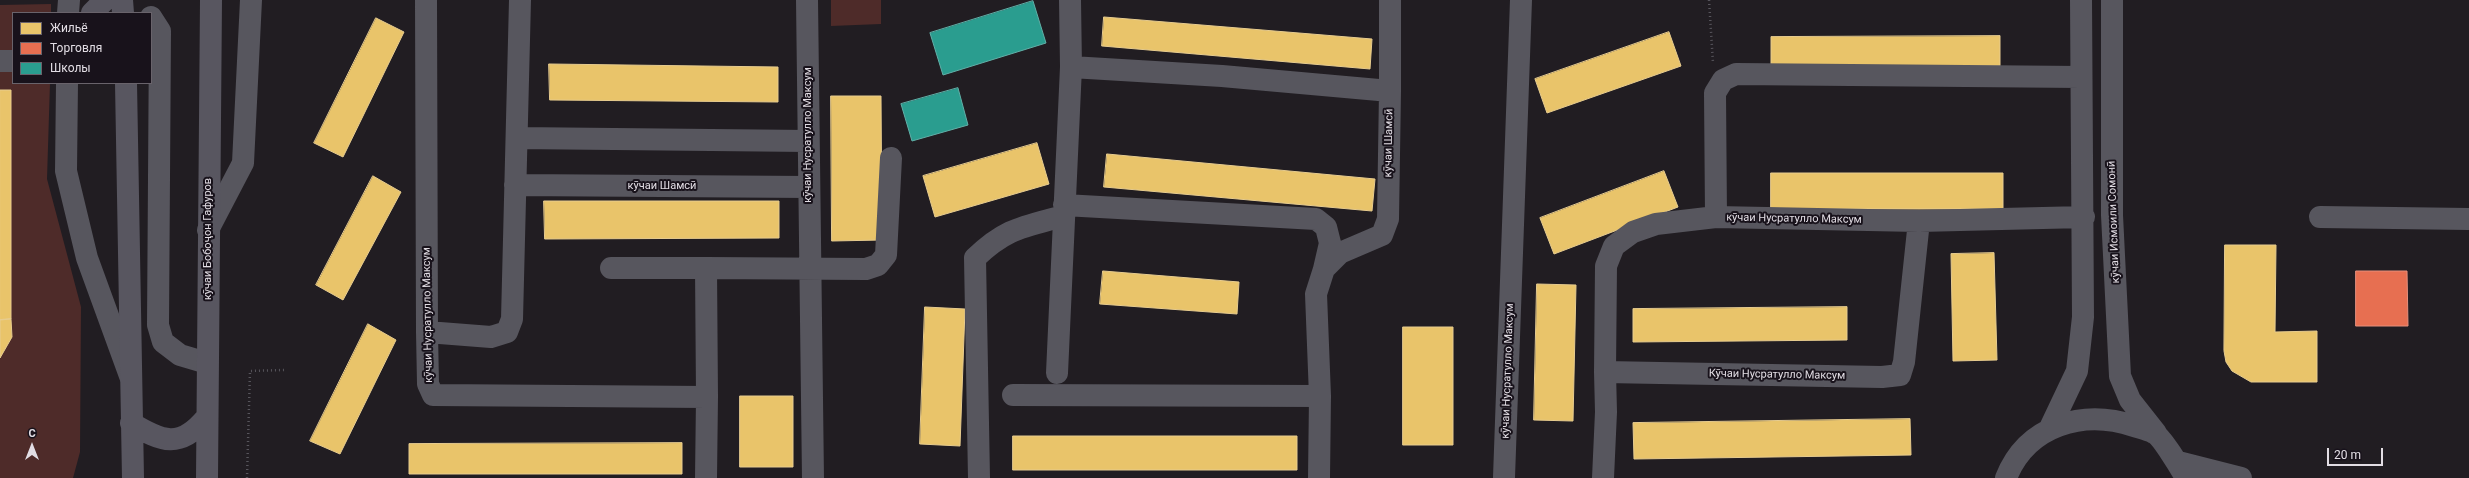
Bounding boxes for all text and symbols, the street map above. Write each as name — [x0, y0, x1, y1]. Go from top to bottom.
legend — [12, 12, 152, 84]
text: Жильё — [50, 21, 88, 35]
text: Торговля — [50, 41, 102, 55]
text: Школы — [50, 61, 91, 75]
street label: кӯчаи Нусратулло Максум — [801, 67, 815, 203]
street label: кӯчаи Шамсӣ — [1382, 108, 1396, 178]
street label: кӯчаи Исмоили Сомонӣ — [2105, 161, 2123, 283]
street label: кӯчаи Бобоҷон Гафуров — [201, 178, 215, 300]
street label: кӯчаи Шамсӣ — [628, 179, 696, 193]
street label: кӯчаи Нусратулло Максум — [1726, 211, 1862, 227]
street label: кӯчаи Нусратулло Максум — [420, 247, 436, 383]
street label: кӯчаи Нусратулло Максум — [1499, 303, 1517, 439]
street label: Кӯчаи Нусратулло Максум — [1709, 367, 1845, 383]
north arrow — [12, 426, 52, 466]
text: С — [28, 427, 36, 440]
scale bar — [2329, 440, 2385, 466]
text: 20 m — [2334, 448, 2361, 462]

